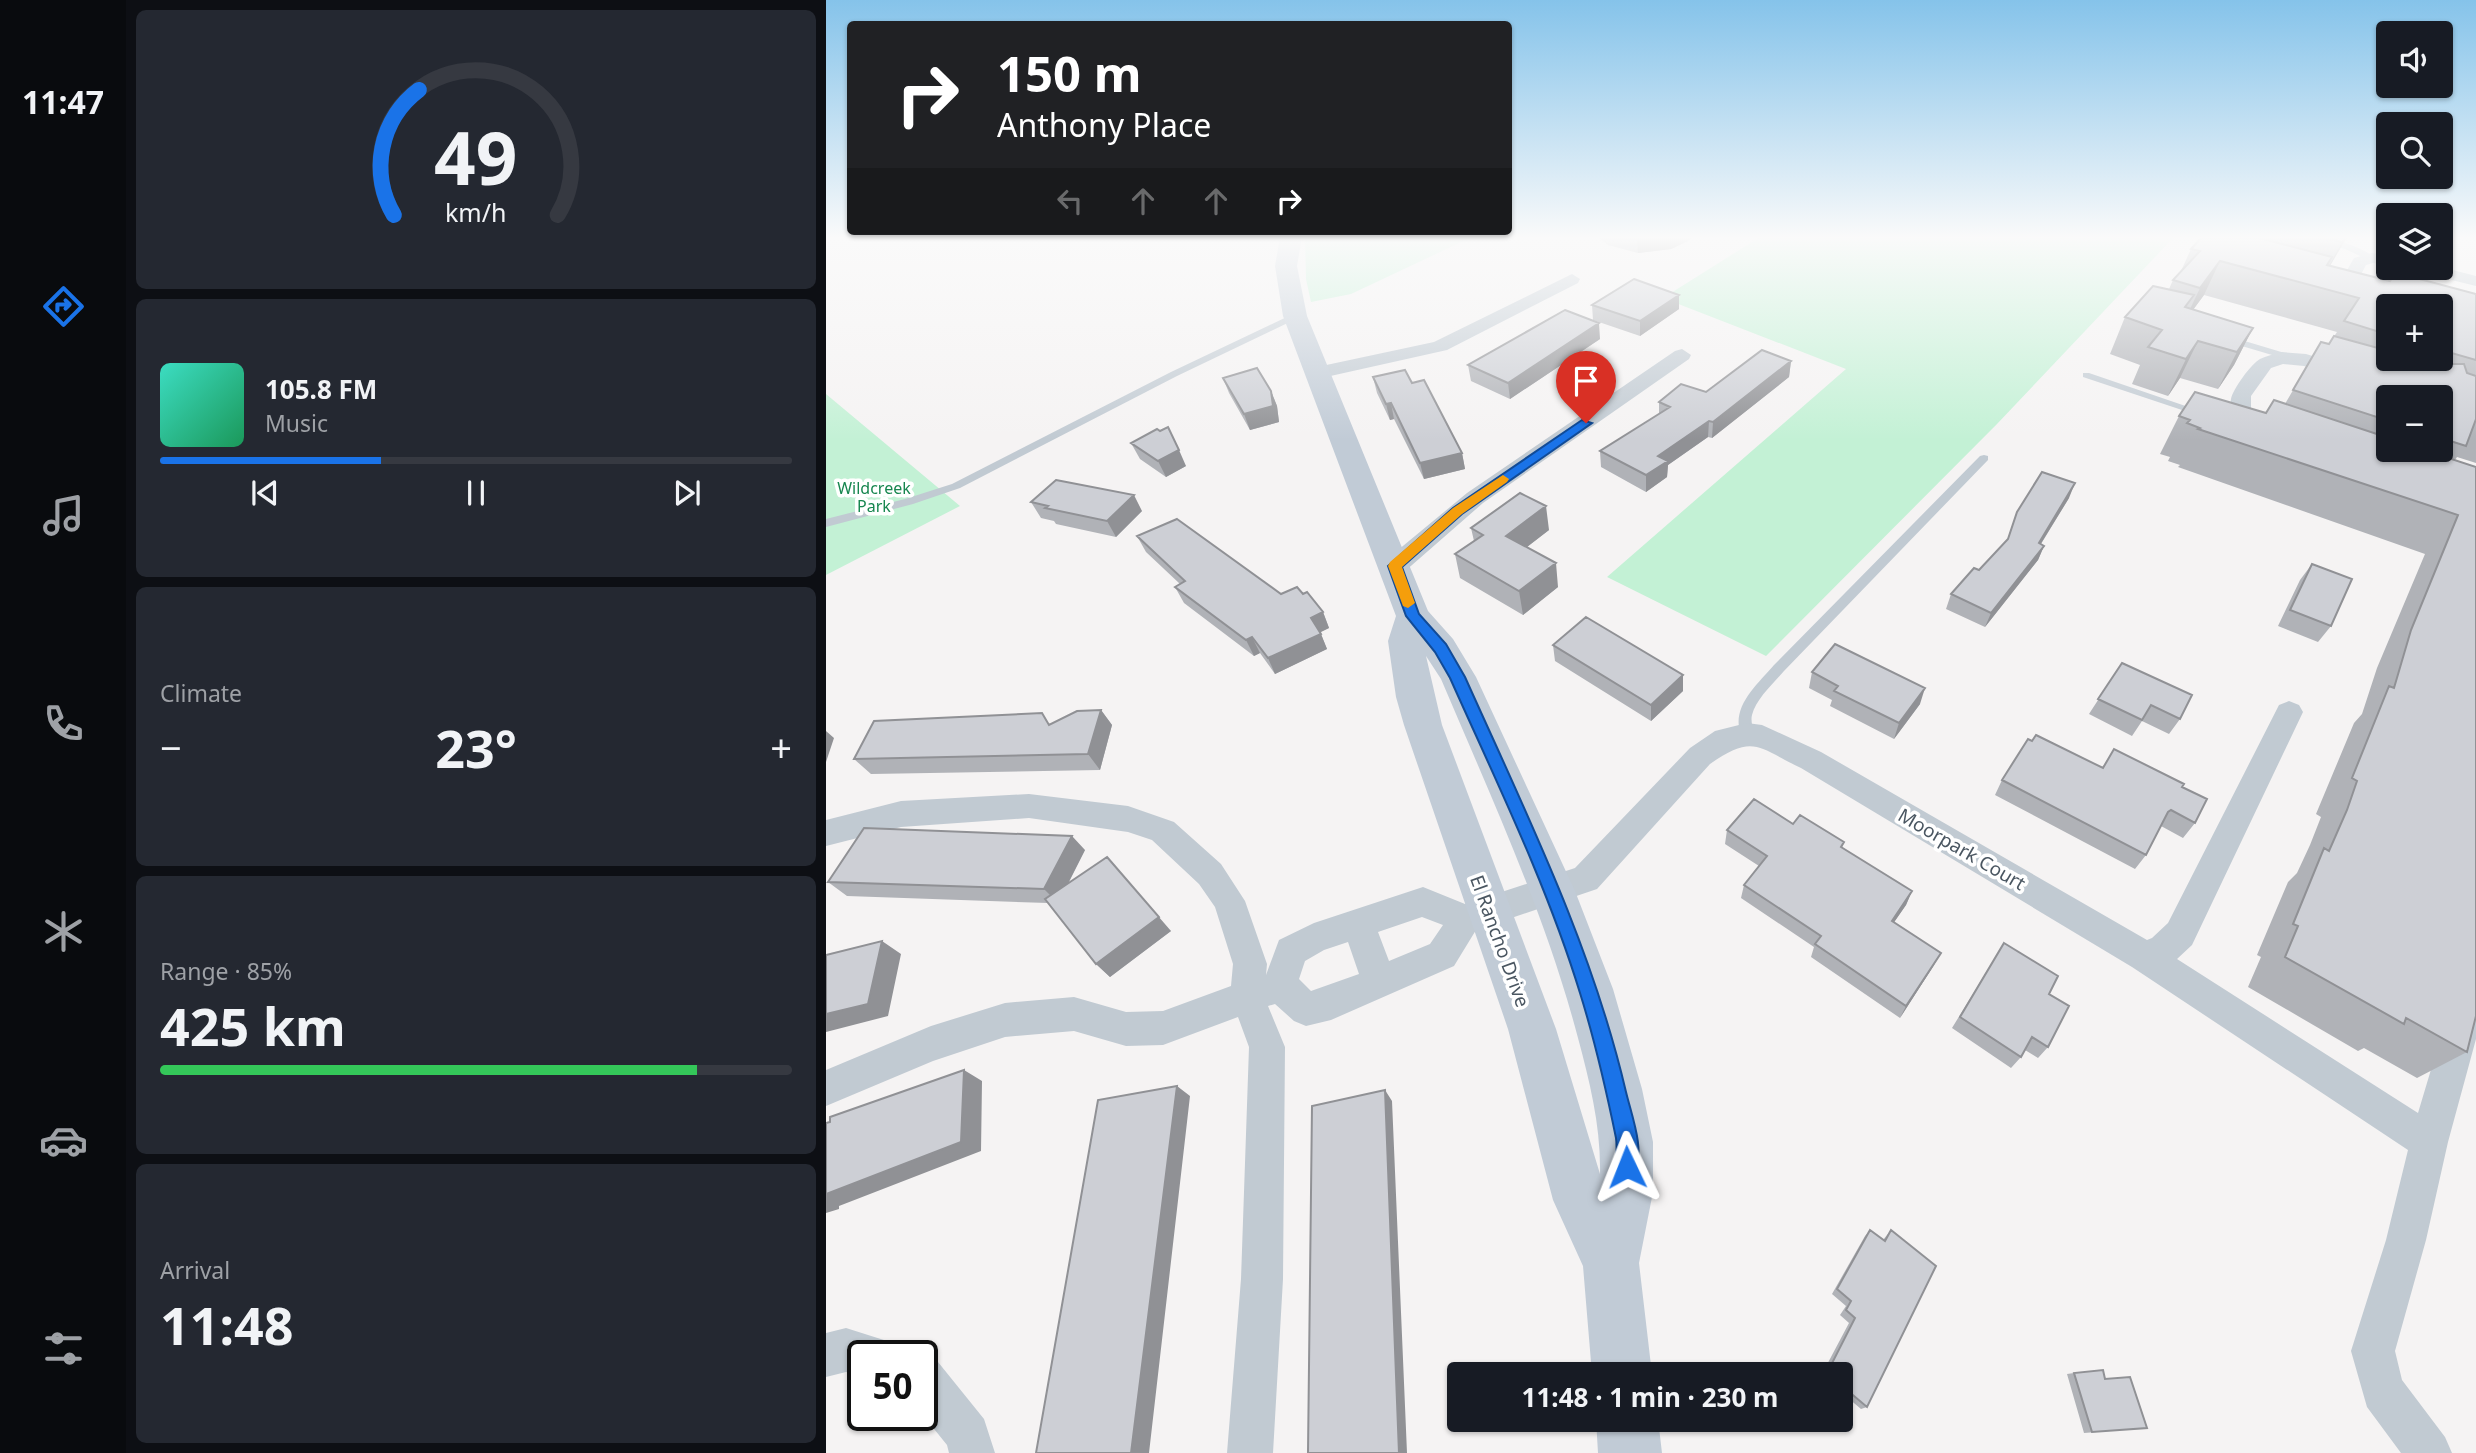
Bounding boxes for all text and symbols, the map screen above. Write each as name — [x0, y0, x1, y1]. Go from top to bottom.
map controls — [2376, 21, 2453, 462]
button: sound — [2376, 21, 2453, 98]
text: 150 m — [997, 40, 1142, 106]
icon: right — [882, 49, 973, 140]
text: 11:47 — [22, 80, 104, 123]
text: Anthony Place — [997, 103, 1211, 146]
text: 49 — [434, 108, 518, 207]
button: search — [2376, 112, 2453, 189]
icon: left — [1051, 182, 1089, 220]
icon: ahead — [1124, 182, 1162, 220]
icon: ahead — [1197, 182, 1235, 220]
icon: right — [1270, 182, 1308, 220]
text: km/h — [445, 195, 507, 229]
button: layers — [2376, 203, 2453, 280]
icon: directions — [39, 282, 88, 331]
button: + — [2376, 294, 2453, 371]
pin — [1556, 351, 1616, 423]
icon: arrive — [1567, 362, 1605, 400]
text: 105.8 FM — [265, 371, 377, 407]
button: − — [2376, 385, 2453, 462]
text: Music — [265, 407, 328, 439]
icon: previous — [246, 474, 284, 512]
icon: pause — [457, 474, 495, 512]
icon: next — [668, 474, 706, 512]
park label: Wildcreek Park — [837, 477, 911, 517]
icon: music — [39, 491, 88, 540]
text: Climate — [160, 677, 242, 709]
icon: phone — [39, 699, 88, 748]
text: 23° — [435, 712, 517, 783]
text: − — [160, 721, 182, 773]
text: + — [770, 721, 792, 773]
street label: Moorpark Court — [1893, 802, 2031, 896]
street label: El Rancho Drive — [1464, 871, 1536, 1011]
icon: climate — [39, 907, 88, 956]
text: Range · 85% — [160, 955, 292, 987]
text: 425 km — [160, 990, 346, 1061]
icon: car — [39, 1116, 88, 1165]
position arrow — [1590, 1130, 1664, 1204]
text: Arrival — [160, 1254, 230, 1286]
text: 11:48 — [160, 1289, 294, 1360]
icon: filters — [39, 1324, 88, 1373]
speed limit sign: 50 — [847, 1340, 938, 1431]
text: 11:48 · 1 min · 230 m — [1522, 1379, 1778, 1415]

